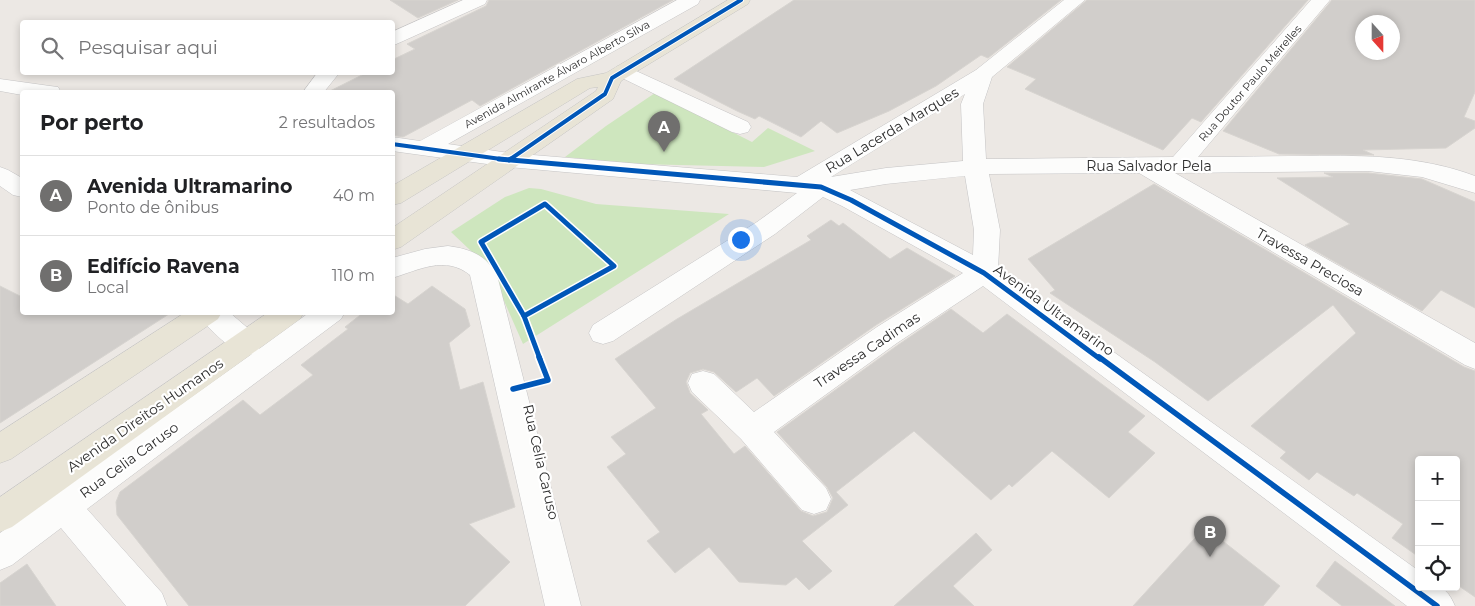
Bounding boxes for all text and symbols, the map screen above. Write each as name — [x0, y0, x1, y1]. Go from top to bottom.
north arrow — [1355, 15, 1400, 60]
street label: Avenida Almirante Álvaro Alberto Silva — [462, 17, 652, 131]
search box — [20, 20, 395, 75]
street label: Rua Doutor Paulo Meirelles — [1196, 21, 1305, 144]
icon: search — [38, 34, 66, 62]
text: Pesquisar aqui — [78, 36, 218, 59]
street label: Rua Lacerda Marques — [822, 83, 962, 177]
text: Por perto — [40, 110, 144, 135]
pin: A — [648, 111, 680, 152]
text: 2 resultados — [279, 113, 375, 132]
street label: Rua Salvador Pela — [1086, 157, 1212, 175]
text: Avenida Ultramarino — [87, 175, 292, 198]
text: A — [50, 186, 62, 205]
text: 40 m — [333, 186, 375, 205]
text: Ponto de ônibus — [87, 198, 219, 217]
street label: Travessa Preciosa — [1253, 224, 1367, 300]
your location — [728, 227, 754, 253]
text: Edifício Ravena — [87, 255, 240, 278]
street label: Avenida Ultramarino — [990, 260, 1118, 360]
text: B — [50, 266, 62, 285]
text: 110 m — [332, 266, 375, 285]
text: Local — [87, 278, 129, 297]
street label: Travessa Cadimas — [811, 308, 923, 392]
street label: Avenida Direitos Humanos — [63, 354, 227, 476]
street label: Rua Celia Caruso — [519, 403, 563, 522]
street label: Rua Celia Caruso — [76, 418, 182, 502]
map controls — [1415, 456, 1460, 591]
button: + — [1415, 456, 1460, 501]
button: − — [1415, 501, 1460, 546]
pin: B — [1194, 516, 1226, 557]
button: locate — [1415, 546, 1460, 591]

